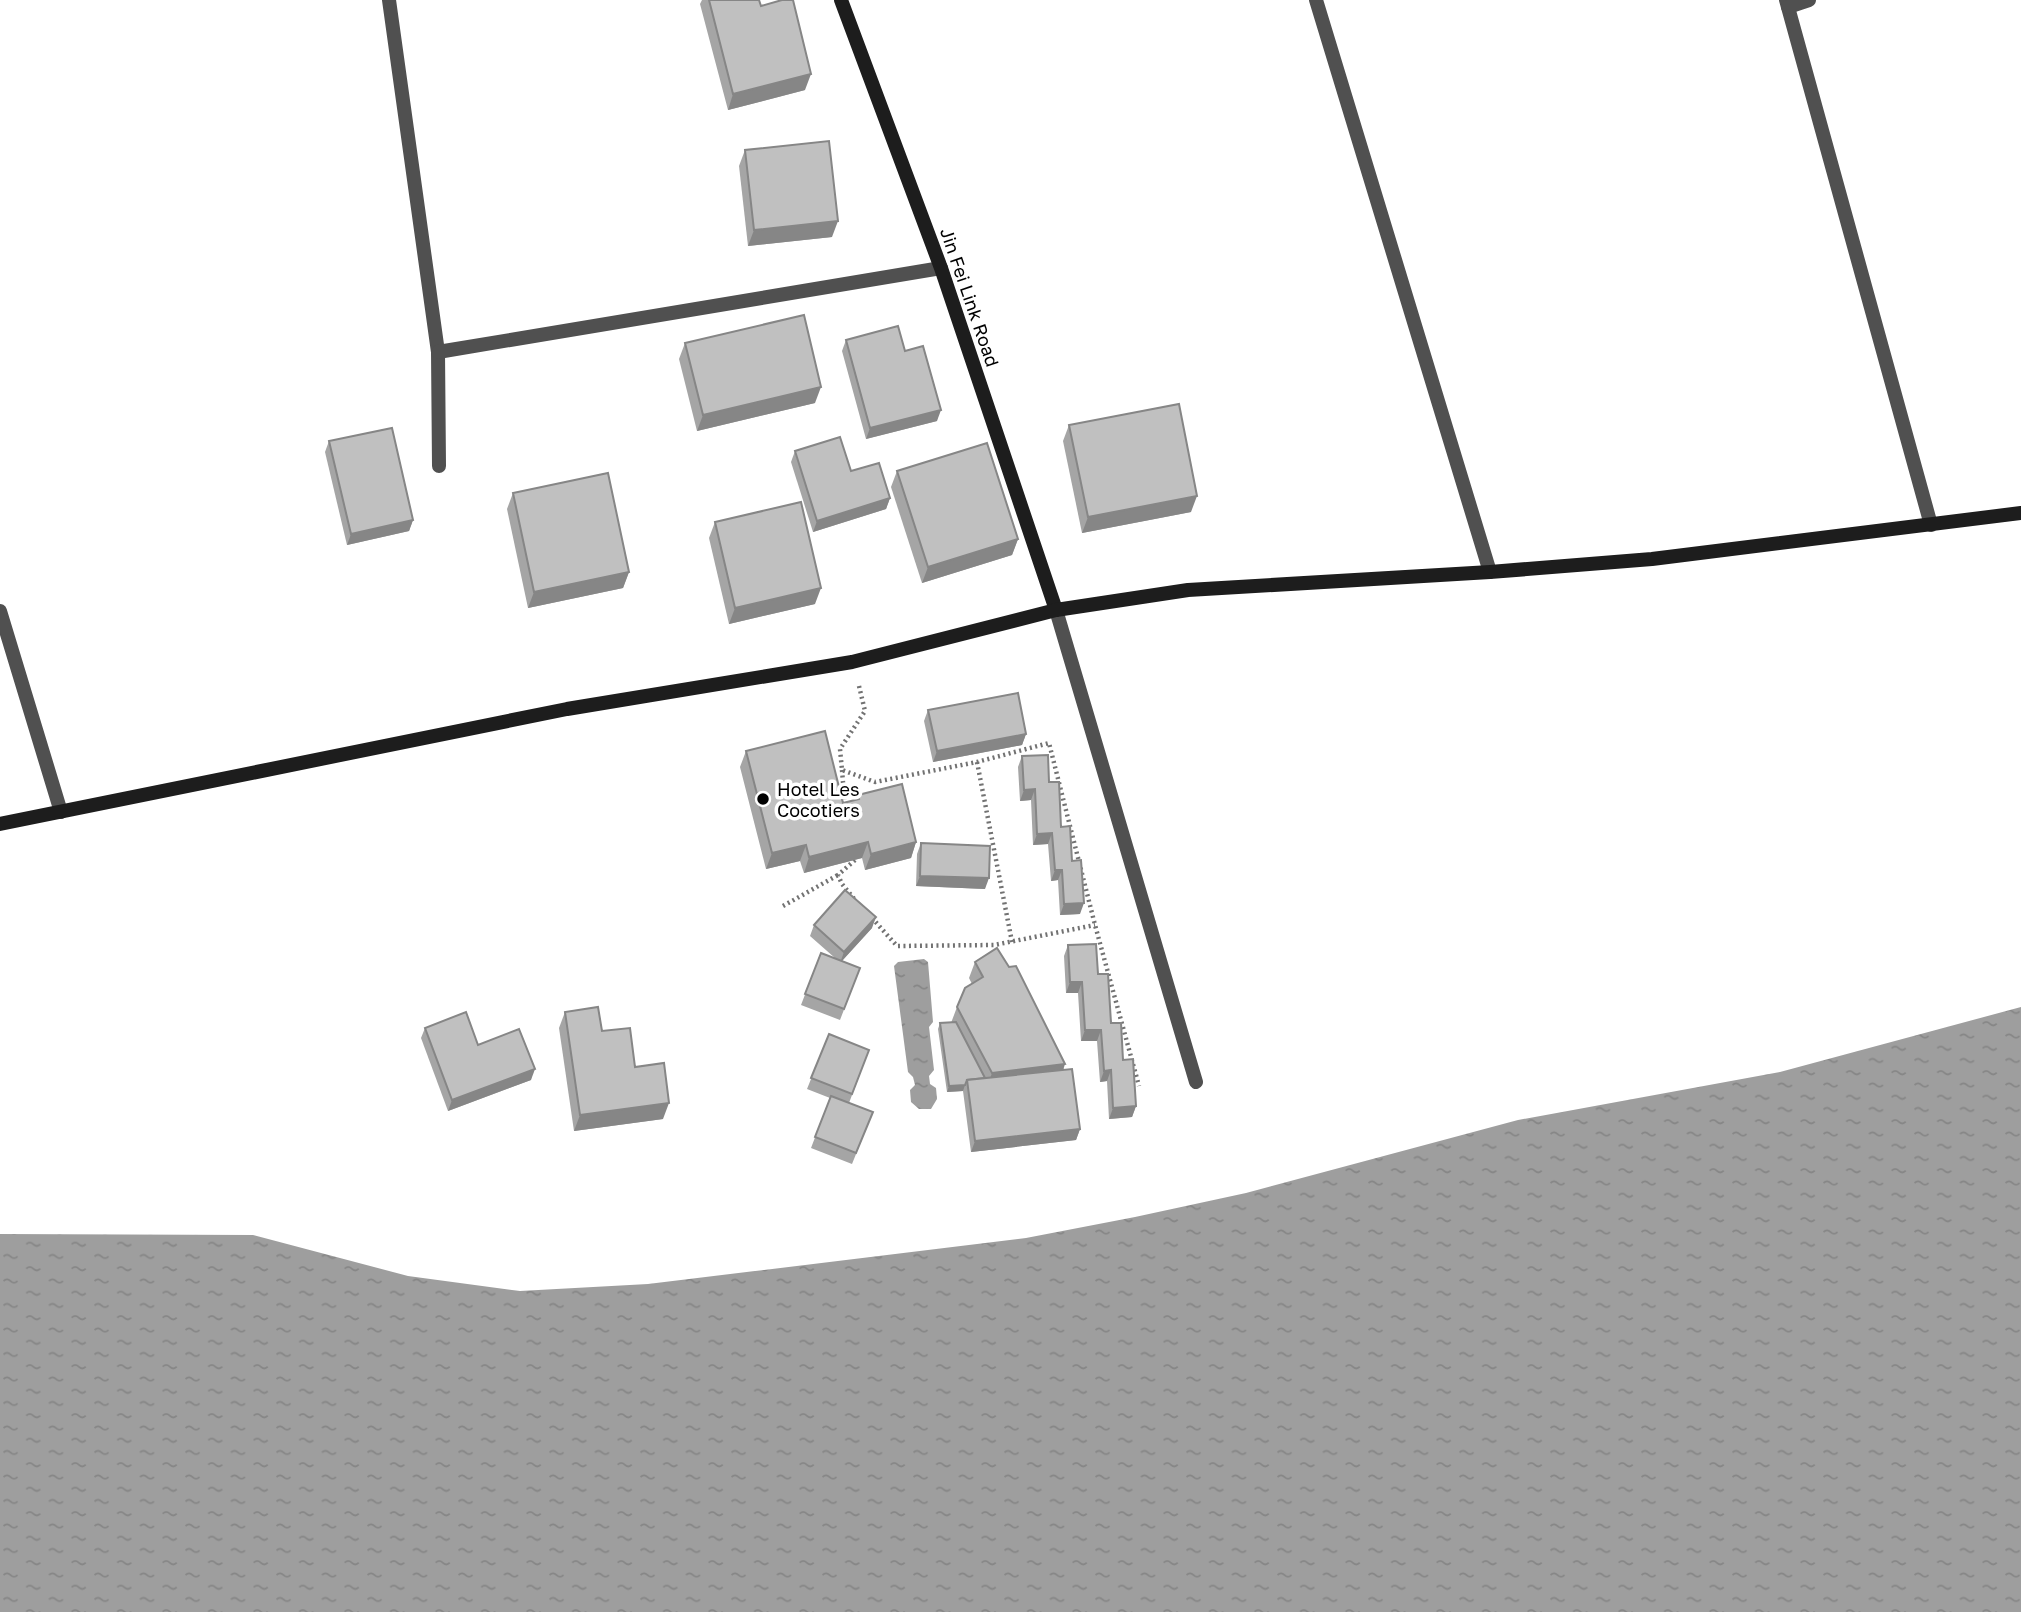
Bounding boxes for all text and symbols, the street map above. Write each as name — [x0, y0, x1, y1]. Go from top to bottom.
street label: Jin Fei Link Road — [936, 225, 1004, 369]
place label: Hotel Les Cocotiers — [777, 778, 860, 821]
marker: Hotel Les Cocotiers — [755, 791, 771, 807]

